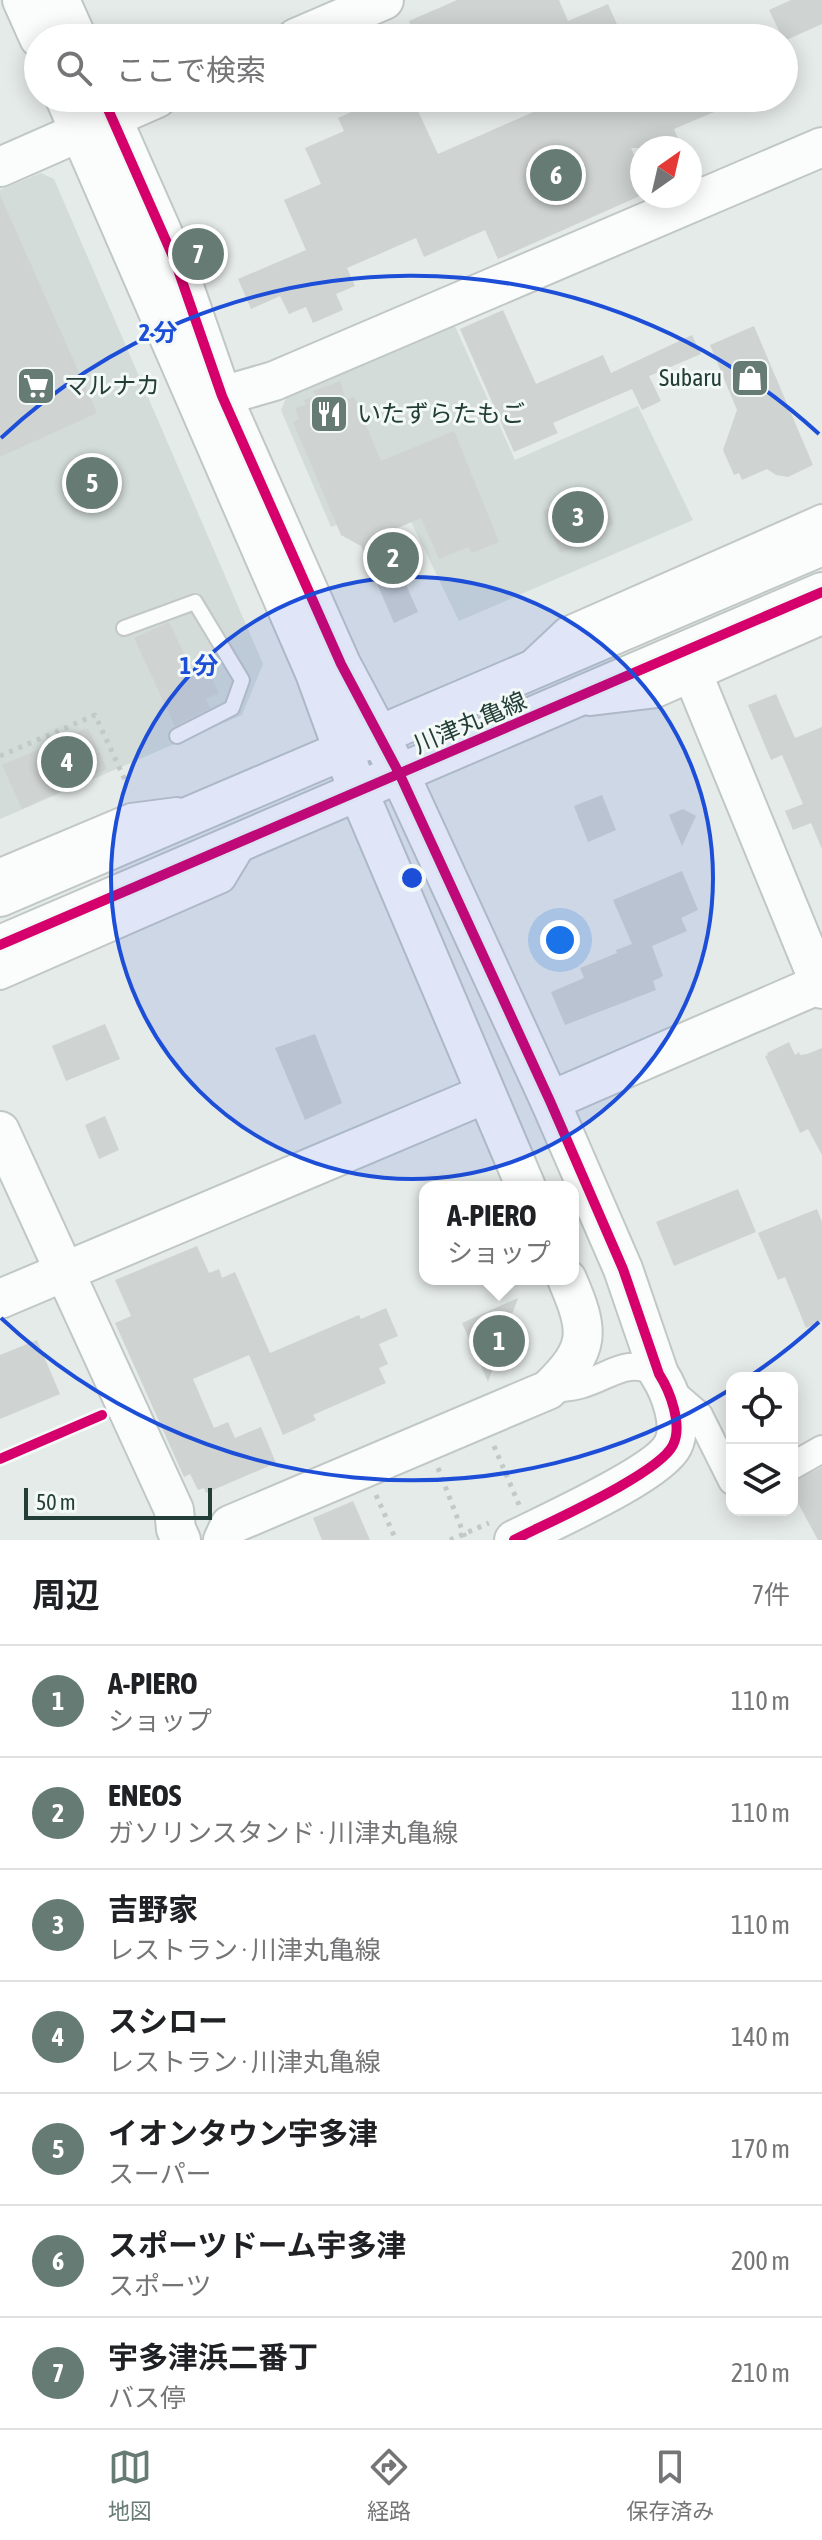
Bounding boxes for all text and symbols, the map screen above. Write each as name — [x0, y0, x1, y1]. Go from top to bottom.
search box — [24, 24, 798, 112]
icon: search — [52, 46, 96, 90]
text: ここで検索 — [116, 53, 266, 87]
north arrow — [630, 136, 702, 208]
pin: 6 — [530, 145, 582, 205]
pin: 7 — [172, 224, 224, 284]
text: 2 分 — [139, 319, 177, 346]
shop icon: Subaru — [729, 357, 771, 399]
place label: Subaru — [659, 364, 722, 391]
supermarket icon: マルナカ — [15, 365, 57, 407]
place label: マルナカ — [64, 372, 160, 399]
restaurant icon: いたずらたもご — [308, 393, 350, 435]
place label: いたずらたもご — [357, 400, 525, 427]
pin: 5 — [66, 453, 118, 513]
pin: 3 — [552, 487, 604, 547]
pin: 2 — [367, 528, 419, 588]
text: 1 分 — [180, 652, 218, 679]
street label: 川津丸亀線 — [409, 687, 530, 758]
pin: 4 — [41, 732, 93, 792]
centre of rings — [398, 864, 426, 892]
your location — [540, 920, 580, 960]
popup — [419, 1181, 579, 1285]
text: A-PIERO — [447, 1198, 537, 1232]
text: ショップ — [447, 1238, 551, 1268]
pin: 1 — [473, 1311, 525, 1371]
map controls — [726, 1372, 798, 1516]
button: locate — [726, 1372, 798, 1444]
button: layers — [726, 1444, 798, 1516]
scale bar — [24, 1484, 212, 1520]
text: 50 m — [36, 1489, 76, 1515]
text: 周辺 — [32, 1575, 100, 1614]
text: 7件 — [752, 1580, 790, 1610]
text: A-PIERO — [108, 1666, 198, 1700]
text: 1 — [52, 1686, 64, 1716]
text: 110 m — [731, 1686, 790, 1716]
text: ショップ — [108, 1706, 212, 1736]
text: ENEOS — [108, 1778, 181, 1812]
text: 2 — [52, 1798, 64, 1828]
text: 110 m — [731, 1798, 790, 1828]
text: ガソリンスタンド · 川津丸亀線 — [108, 1818, 458, 1848]
text: 吉野家 — [108, 1892, 198, 1926]
text: 3 — [52, 1910, 64, 1940]
text: 110 m — [731, 1910, 790, 1940]
text: レストラン · 川津丸亀線 — [108, 1935, 381, 1965]
text: スシロー — [108, 2004, 228, 2038]
text: 4 — [52, 2022, 64, 2052]
text: 140 m — [731, 2022, 790, 2052]
text: レストラン · 川津丸亀線 — [108, 2047, 381, 2077]
text: イオンタウン宇多津 — [108, 2116, 378, 2150]
text: 5 — [52, 2134, 64, 2164]
text: 170 m — [731, 2134, 790, 2164]
text: スーパー — [108, 2159, 212, 2189]
text: スポーツドーム宇多津 — [108, 2228, 407, 2262]
text: 6 — [52, 2246, 64, 2276]
text: 200 m — [731, 2246, 790, 2276]
text: スポーツ — [108, 2271, 211, 2301]
text: 宇多津浜二番丁 — [108, 2340, 318, 2374]
text: 7 — [52, 2358, 64, 2388]
text: 210 m — [731, 2358, 790, 2388]
text: バス停 — [108, 2383, 186, 2413]
tab: 地図 — [108, 2445, 152, 2525]
tab: 経路 — [367, 2445, 411, 2525]
tab: 保存済み — [626, 2445, 714, 2525]

